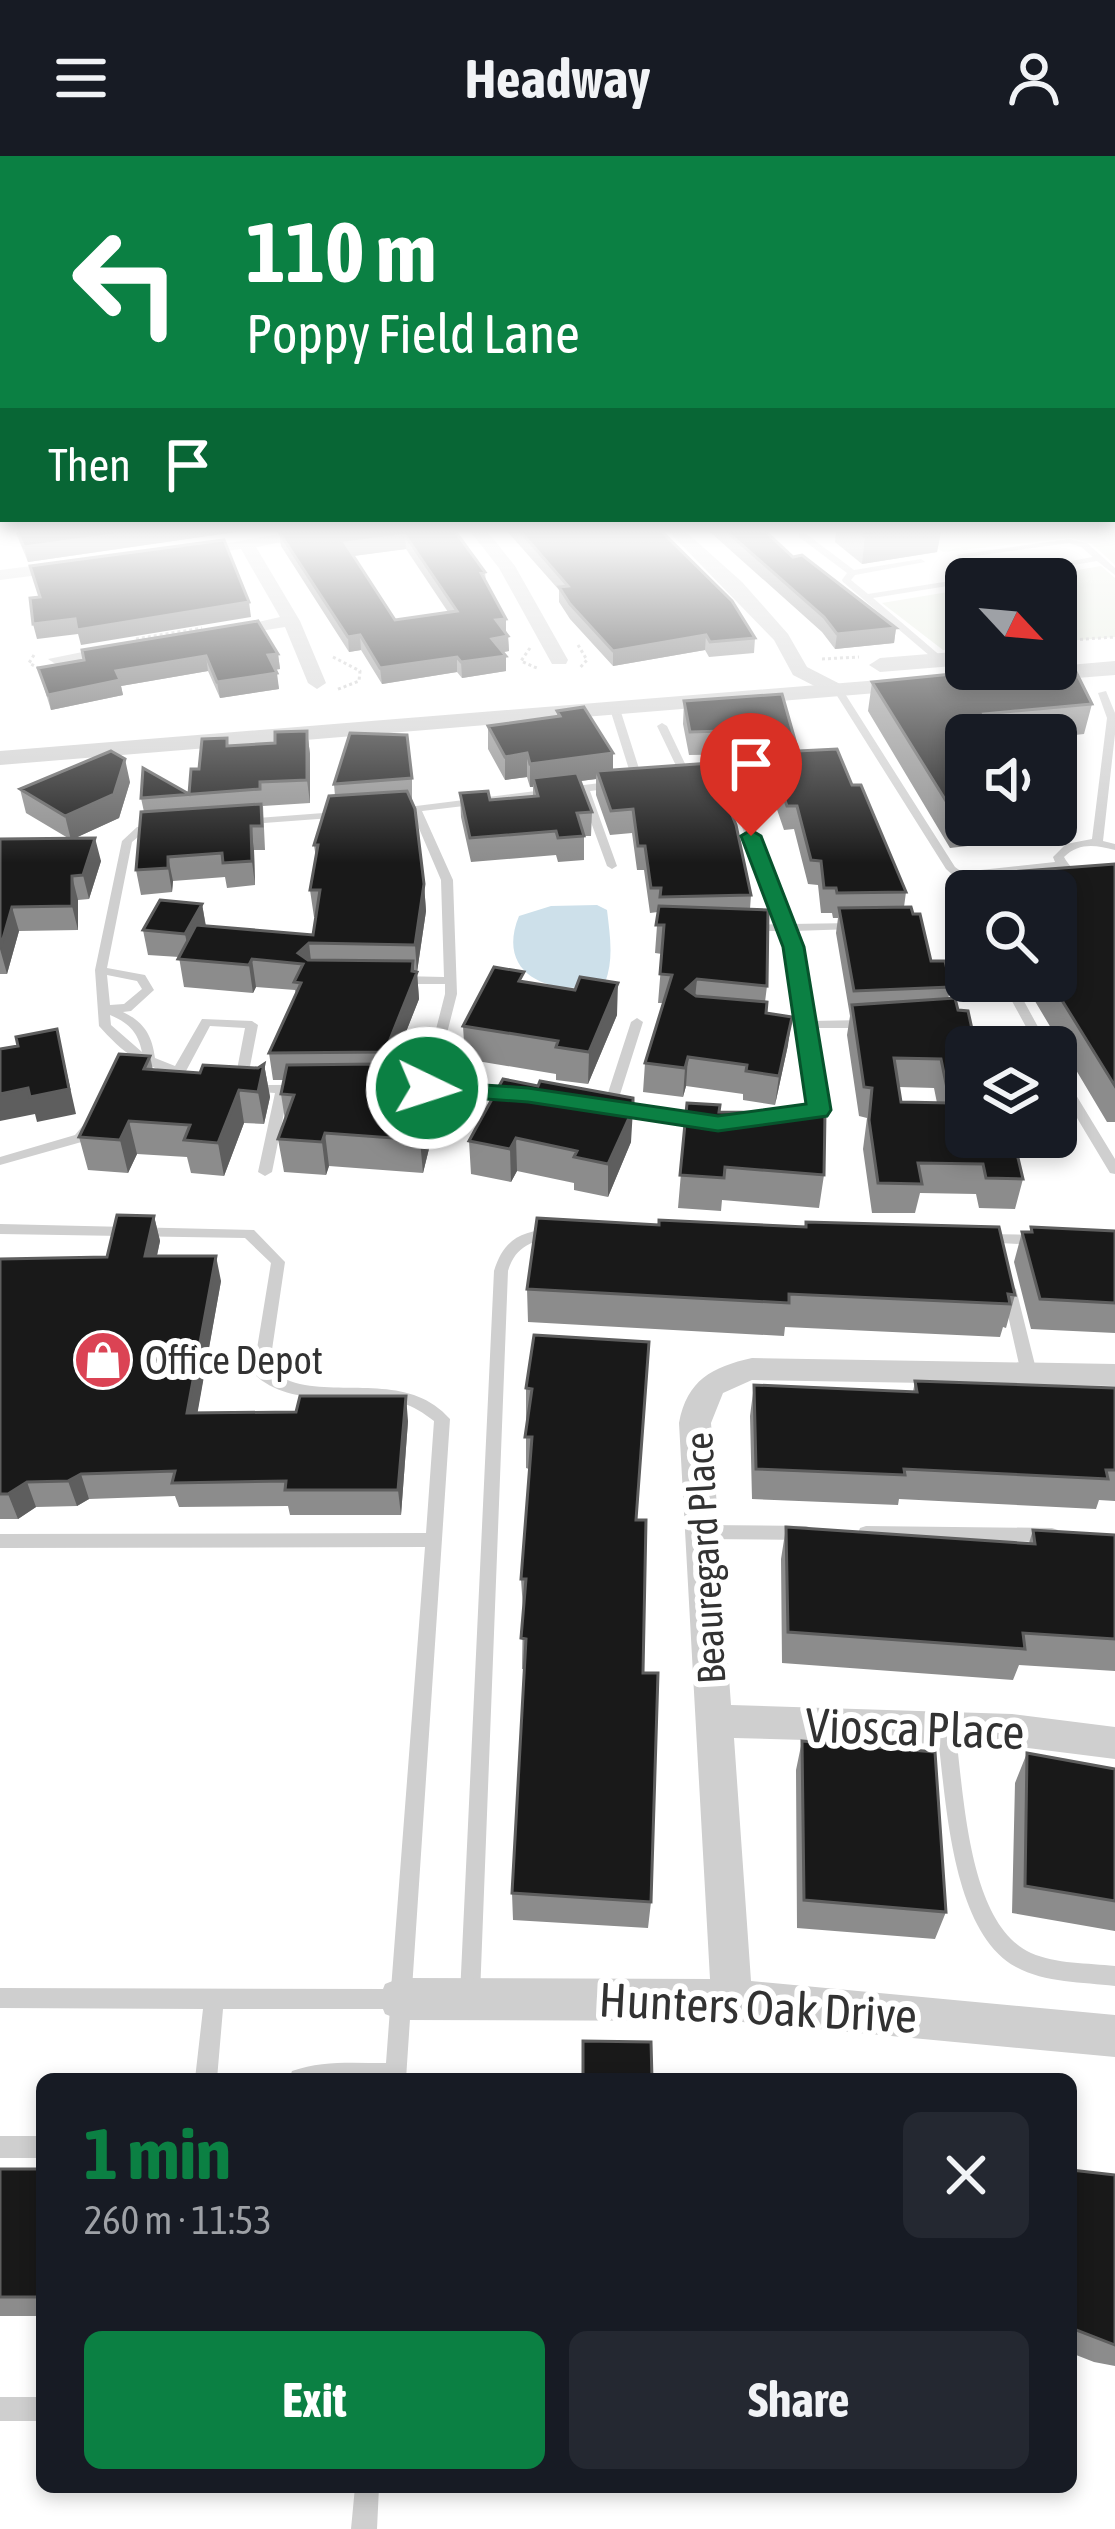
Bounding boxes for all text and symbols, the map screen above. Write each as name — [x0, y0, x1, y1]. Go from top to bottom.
icon: menu — [48, 45, 114, 111]
icon: person — [1001, 45, 1067, 111]
text: Headway — [465, 48, 650, 109]
icon: left — [48, 204, 204, 360]
text: 110 m — [246, 204, 436, 300]
text: Poppy Field Lane — [246, 303, 580, 364]
icon: arrive — [155, 432, 221, 498]
text: Then — [48, 439, 131, 491]
north arrow — [945, 558, 1077, 690]
map controls — [945, 558, 1077, 1158]
pin — [700, 713, 802, 836]
button: sound — [945, 714, 1077, 846]
icon: arrive — [718, 731, 784, 797]
button: search — [945, 870, 1077, 1002]
position arrow — [364, 1025, 490, 1151]
button: layers — [945, 1026, 1077, 1158]
shop icon: Office Depot — [72, 1329, 134, 1391]
place label: Office Depot — [145, 1338, 323, 1382]
street label: Beauregard Place — [676, 1431, 734, 1685]
street label: Viosca Place — [805, 1697, 1025, 1759]
street label: Hunters Oak Drive — [598, 1971, 918, 2043]
text: 1 min — [84, 2112, 231, 2194]
button: close — [903, 2112, 1029, 2238]
text: 260 m · 11:53 — [84, 2198, 272, 2242]
button: Exit — [84, 2331, 545, 2469]
button: Share — [569, 2331, 1029, 2469]

